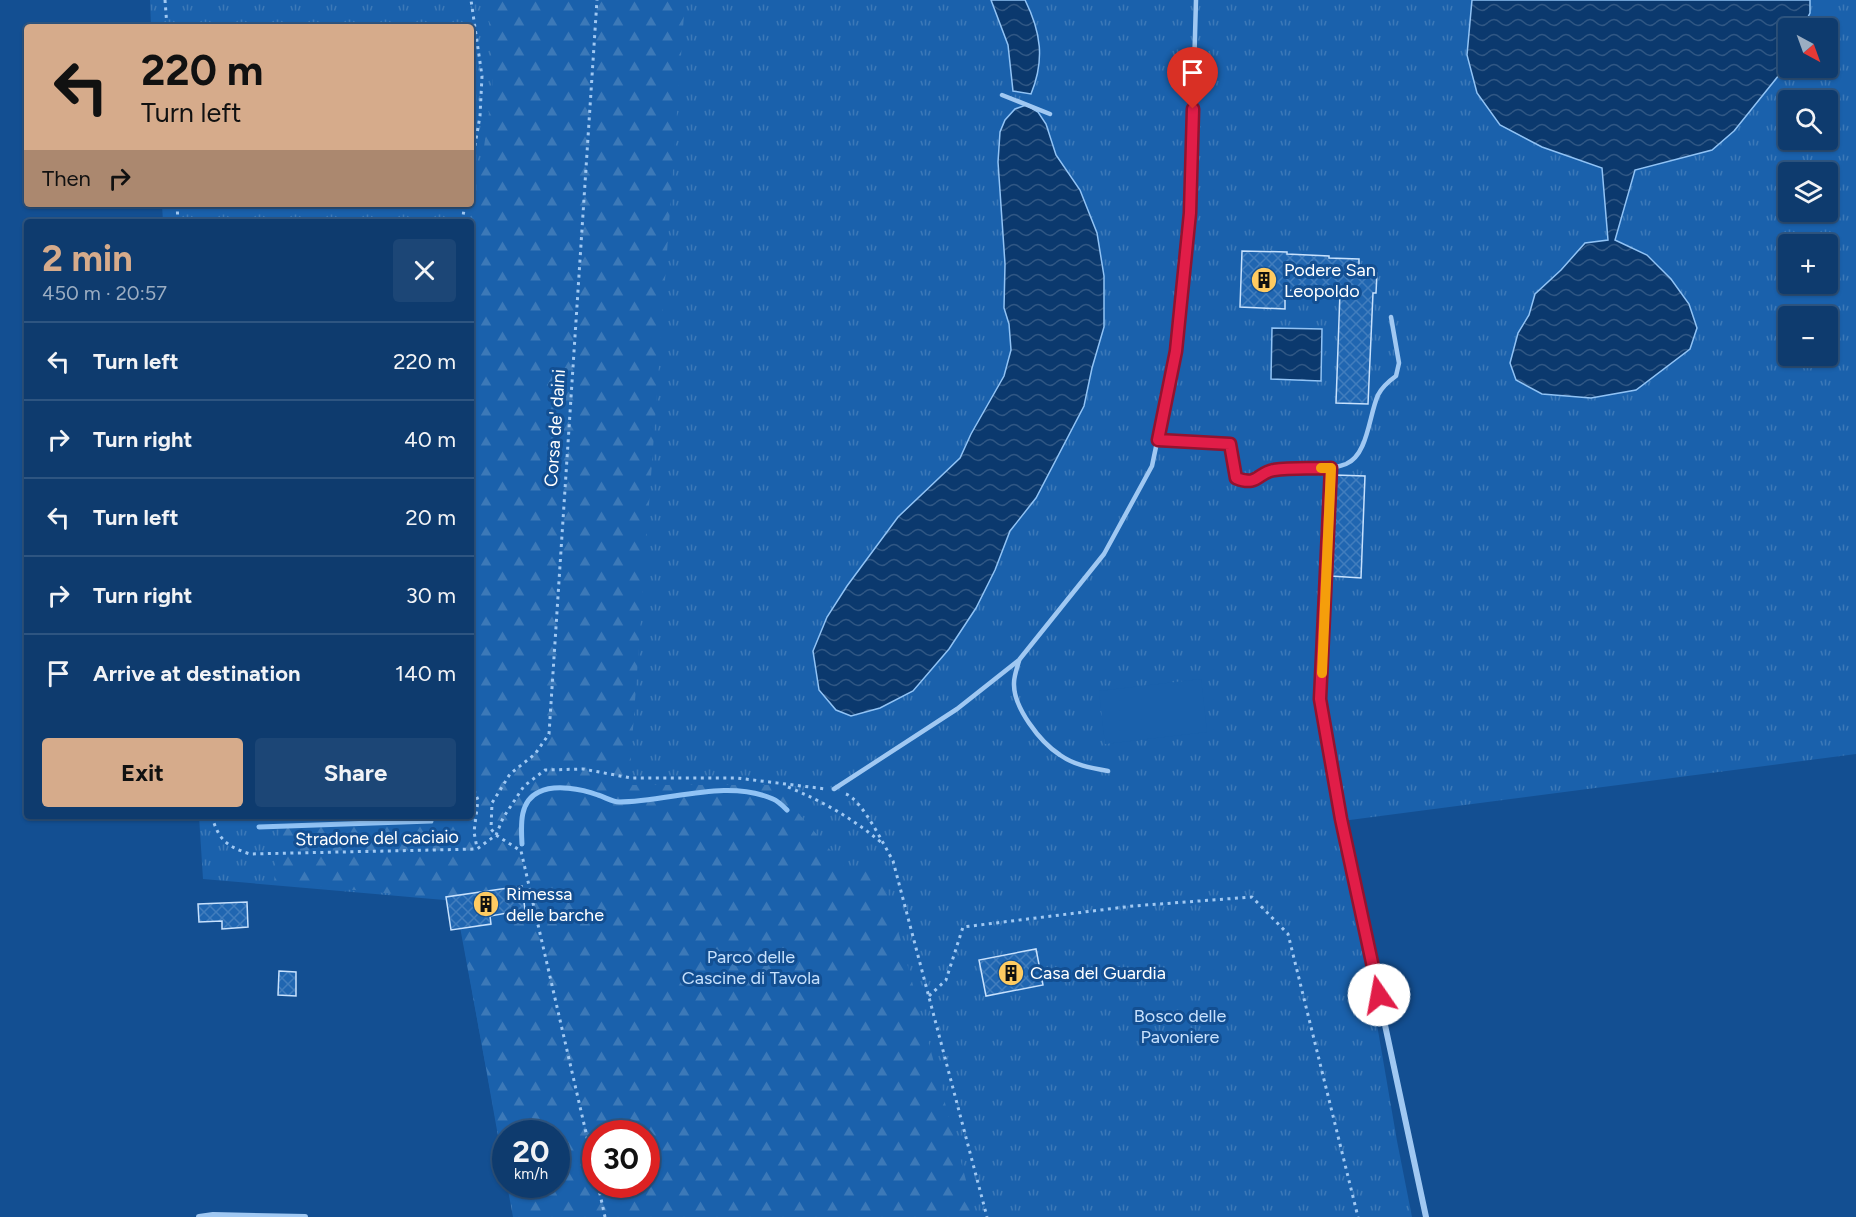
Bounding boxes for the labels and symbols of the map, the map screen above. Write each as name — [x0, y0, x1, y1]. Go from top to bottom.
north arrow — [1778, 18, 1838, 78]
pin — [1167, 47, 1218, 109]
place label: Podere San Leopoldo — [1284, 259, 1376, 302]
building icon: Podere San Leopoldo — [1249, 265, 1279, 295]
street label: Corsa de' daini — [540, 368, 570, 488]
street label: Stradone del caciaio — [295, 826, 459, 850]
place label: Rimessa delle barche — [506, 883, 604, 926]
building icon: Rimessa delle barche — [471, 889, 501, 919]
park label: Parco delle Cascine di Tavola — [682, 946, 820, 989]
building icon: Casa del Guardia — [996, 958, 1026, 988]
place label: Casa del Guardia — [1030, 962, 1166, 984]
position arrow — [1347, 963, 1411, 1027]
park label: Bosco delle Pavoniere — [1134, 1005, 1226, 1048]
speed limit sign: 30 — [582, 1120, 660, 1198]

